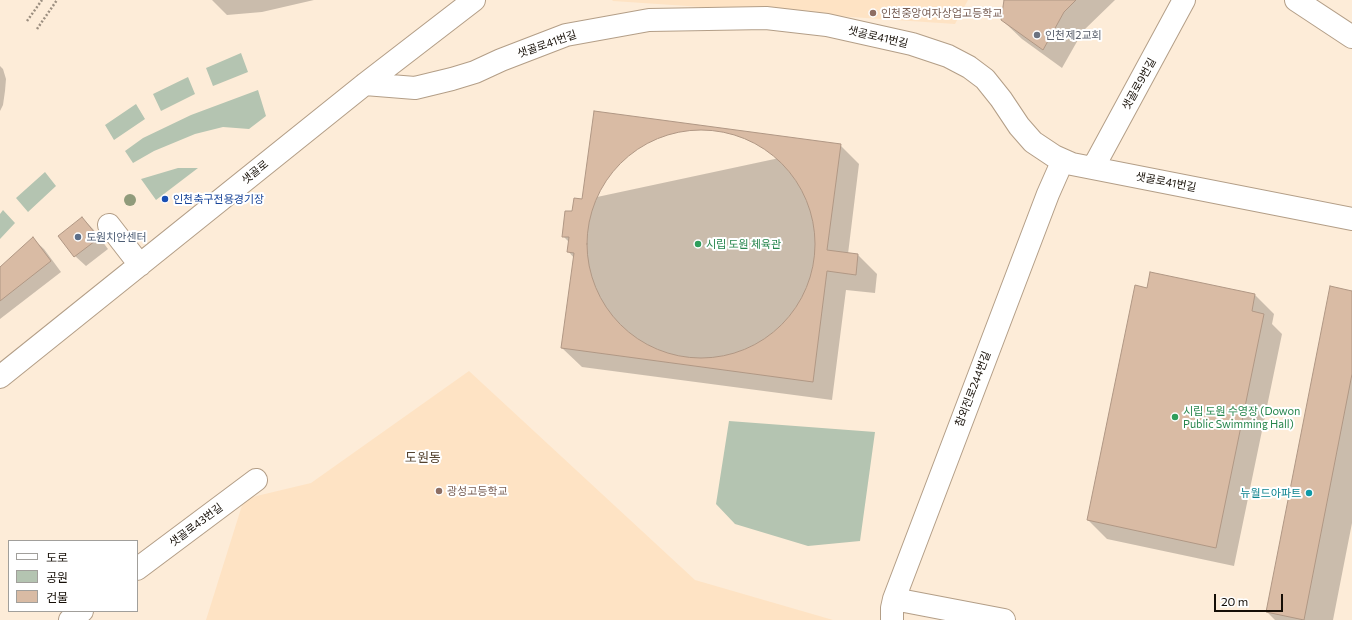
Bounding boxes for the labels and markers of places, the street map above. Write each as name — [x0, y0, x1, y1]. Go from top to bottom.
place label: 인천중앙여자상업고등학교 — [881, 6, 1002, 20]
marker: 인천중앙여자상업고등학교 — [868, 8, 878, 18]
place label: 인천제2교회 — [1045, 28, 1102, 42]
marker: 인천제2교회 — [1032, 30, 1042, 40]
place label: 인천축구전용경기장 — [173, 192, 264, 206]
marker: 인천축구전용경기장 — [160, 194, 170, 204]
place label: 도원치안센터 — [86, 230, 147, 244]
marker: 도원치안센터 — [73, 232, 83, 242]
place label: 시립 도원 체육관 — [706, 237, 781, 251]
marker: 시립 도원 체육관 — [693, 239, 703, 249]
place label: 시립 도원 수영장 (Dowon Public Swimming Hall) — [1183, 404, 1300, 430]
marker: 시립 도원 수영장 (Dowon Public Swimming Hall) — [1170, 412, 1180, 422]
place label: 광성고등학교 — [447, 484, 508, 498]
marker: 광성고등학교 — [434, 486, 444, 496]
place label: 뉴월드아파트 — [1240, 486, 1301, 500]
marker: 뉴월드아파트 — [1304, 488, 1314, 498]

